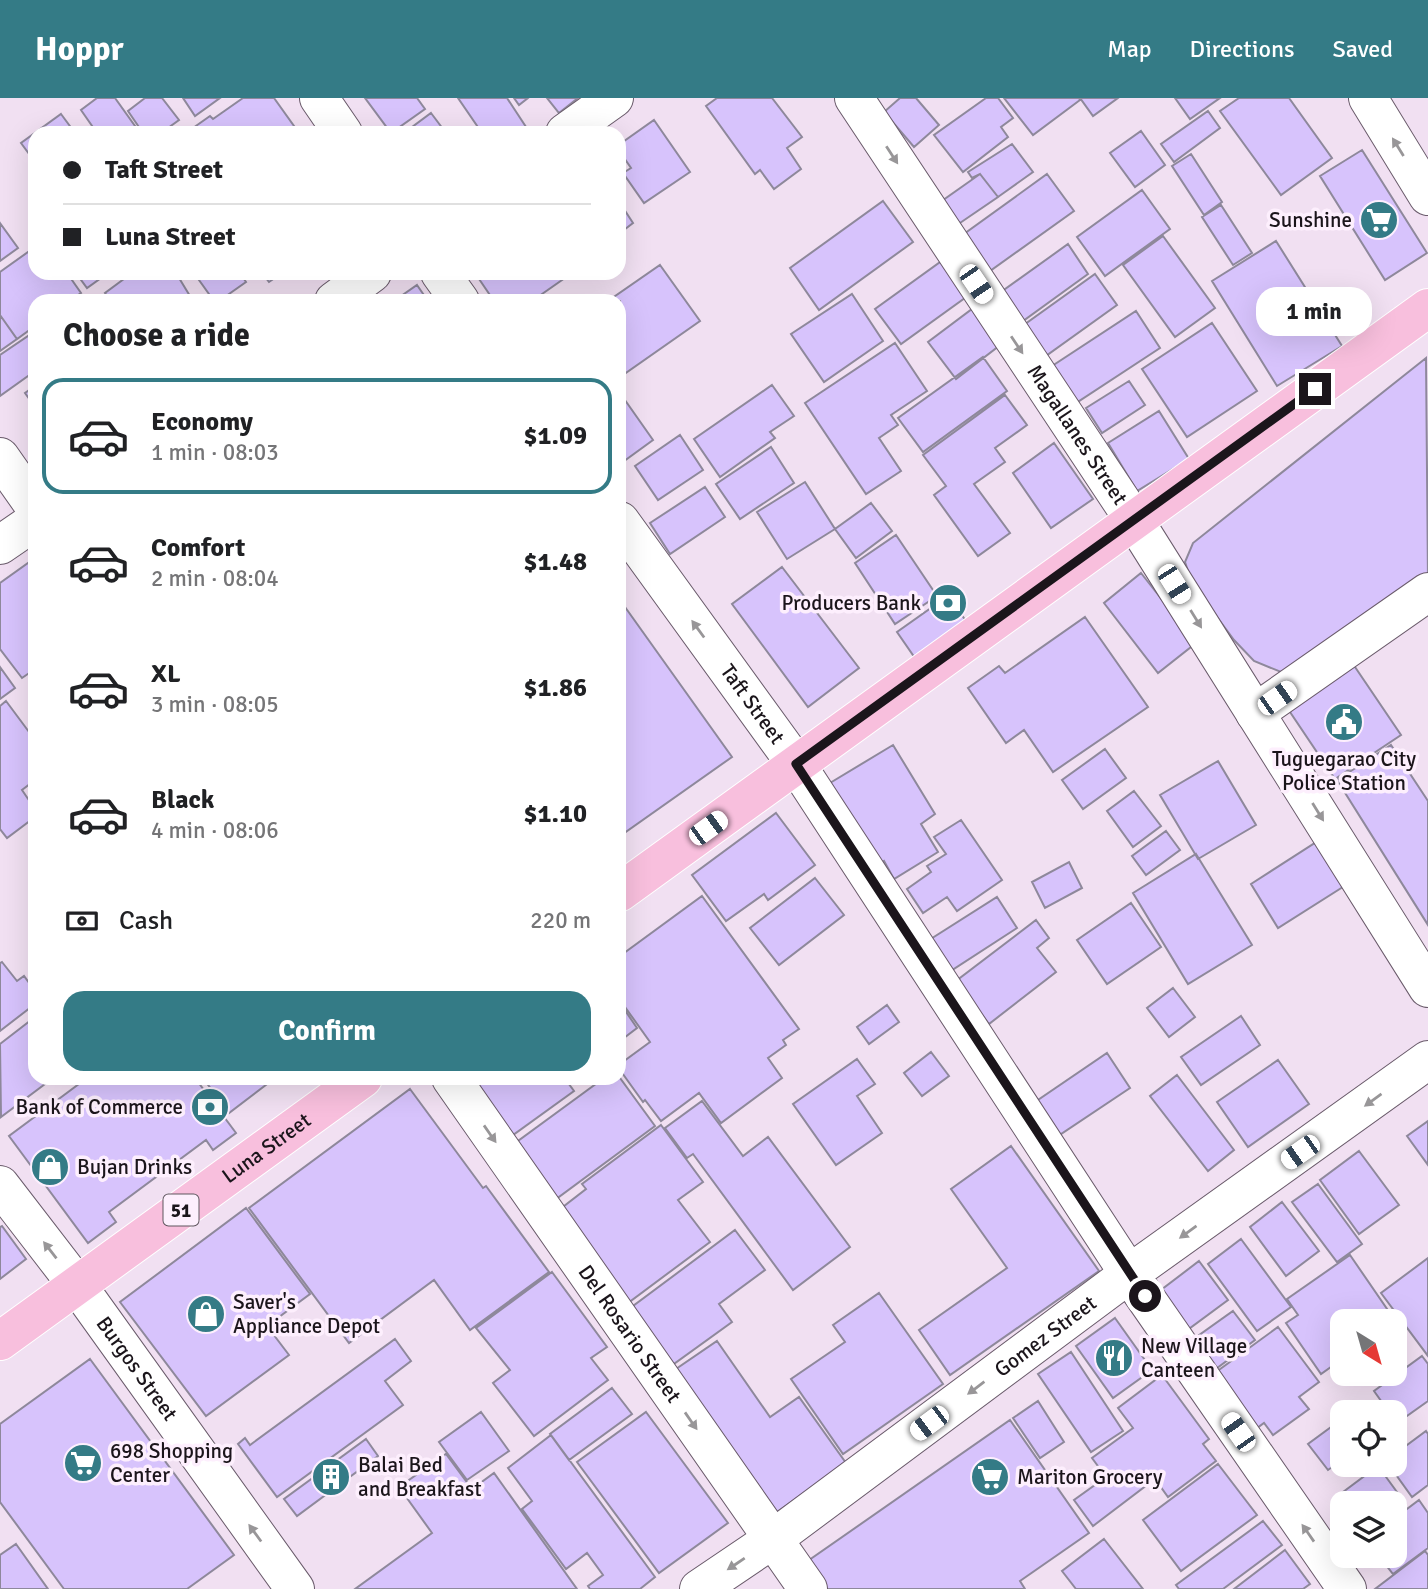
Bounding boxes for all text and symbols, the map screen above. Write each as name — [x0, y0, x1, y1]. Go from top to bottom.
text: Hoppr — [35, 29, 124, 70]
text: Map — [1107, 34, 1152, 64]
text: Directions — [1190, 34, 1295, 64]
text: Saved — [1333, 34, 1393, 64]
one-way arrow — [1392, 137, 1404, 156]
one-way arrow — [885, 145, 898, 165]
text: Taft Street — [105, 154, 223, 186]
supermarket icon: Sunshine — [1358, 199, 1400, 241]
place label: Sunshine — [1269, 207, 1352, 233]
text: Luna Street — [105, 221, 236, 253]
car — [956, 261, 997, 307]
callout: 1 min — [1257, 288, 1373, 336]
text: 1 min — [1286, 297, 1342, 326]
text: Choose a ride — [63, 316, 250, 355]
one-way arrow — [1010, 336, 1024, 354]
street label: Magallanes Street — [1022, 360, 1133, 510]
route end — [1299, 373, 1331, 405]
icon: car — [67, 405, 130, 468]
text: Economy — [151, 406, 253, 438]
text: $1.09 — [523, 420, 587, 452]
text: 1 min · 08:03 — [151, 438, 279, 467]
icon: car — [67, 531, 130, 594]
text: Comfort — [151, 532, 245, 564]
text: $1.48 — [523, 546, 587, 578]
car — [1154, 561, 1195, 607]
text: 2 min · 08:04 — [151, 564, 279, 593]
bank icon: Producers Bank — [927, 582, 969, 624]
place label: Producers Bank — [781, 590, 921, 616]
one-way arrow — [1190, 610, 1203, 629]
one-way arrow — [691, 620, 705, 639]
icon: car — [67, 657, 130, 720]
text: XL — [151, 658, 181, 690]
street label: Taft Street — [715, 659, 790, 749]
text: $1.86 — [523, 672, 587, 704]
car — [1254, 677, 1301, 719]
text: 3 min · 08:05 — [151, 690, 279, 719]
public building icon: Tuguegarao City Police Station — [1323, 701, 1365, 743]
place label: Tuguegarao City Police Station — [1272, 746, 1416, 796]
icon: car — [67, 783, 130, 846]
text: Black — [151, 784, 214, 816]
text: $1.10 — [523, 798, 587, 830]
one-way arrow — [1311, 802, 1324, 821]
car — [685, 807, 732, 849]
text: 4 min · 08:06 — [151, 816, 279, 845]
icon: cash — [63, 902, 101, 940]
text: Cash — [119, 905, 173, 937]
text: 220 m — [530, 906, 591, 935]
button: Confirm — [63, 991, 591, 1071]
bank icon: Bank of Commerce — [189, 1086, 231, 1128]
one-way arrow — [1363, 1093, 1382, 1107]
place label: Bank of Commerce — [16, 1094, 183, 1120]
street label: Luna Street — [217, 1107, 316, 1189]
one-way arrow — [483, 1125, 497, 1143]
car — [1277, 1131, 1324, 1173]
shop icon: Bujan Drinks — [29, 1146, 71, 1188]
place label: Bujan Drinks — [77, 1154, 192, 1180]
road number: 51 — [164, 1194, 198, 1226]
one-way arrow — [1178, 1225, 1197, 1239]
one-way arrow — [44, 1241, 58, 1259]
street label: Del Rosario Street — [573, 1260, 687, 1408]
route start — [1129, 1280, 1161, 1312]
place label: Saver's Appliance Depot — [233, 1289, 380, 1339]
street label: Gomez Street — [989, 1290, 1102, 1383]
shop icon: Saver's Appliance Depot — [185, 1293, 227, 1335]
north arrow — [1330, 1309, 1407, 1386]
map controls — [1330, 1309, 1407, 1568]
street label: Burgos Street — [91, 1311, 183, 1426]
place label: New Village Canteen — [1141, 1333, 1247, 1383]
restaurant icon: New Village Canteen — [1093, 1337, 1135, 1379]
one-way arrow — [967, 1380, 985, 1394]
button: locate — [1330, 1400, 1407, 1477]
car — [906, 1402, 953, 1444]
car — [1218, 1409, 1259, 1455]
one-way arrow — [684, 1412, 698, 1430]
place label: 698 Shopping Center — [110, 1438, 233, 1488]
supermarket icon: 698 Shopping Center — [62, 1442, 104, 1484]
place label: Balai Bed and Breakfast — [358, 1452, 482, 1502]
building icon: Balai Bed and Breakfast — [310, 1456, 352, 1498]
supermarket icon: Mariton Grocery — [969, 1456, 1011, 1498]
place label: Mariton Grocery — [1017, 1464, 1163, 1490]
button: layers — [1330, 1491, 1407, 1568]
one-way arrow — [248, 1524, 262, 1543]
one-way arrow — [1301, 1524, 1315, 1542]
one-way arrow — [727, 1557, 745, 1571]

